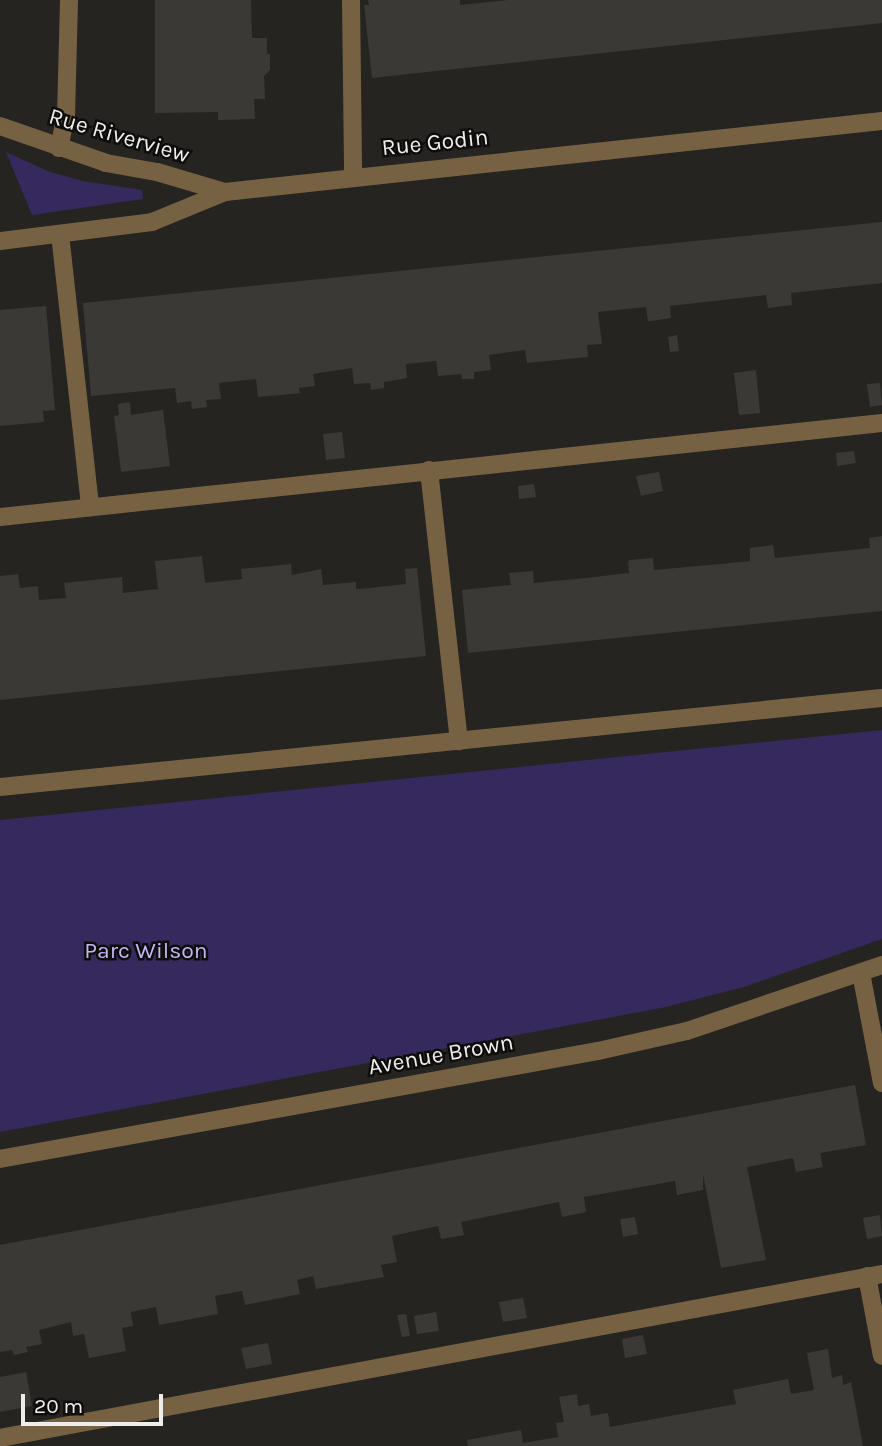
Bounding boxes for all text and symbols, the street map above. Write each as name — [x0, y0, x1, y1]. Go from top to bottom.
street label: Rue Riverview — [46, 103, 192, 169]
street label: Rue Godin — [380, 124, 490, 162]
park label: Parc Wilson — [84, 937, 208, 965]
street label: Avenue Brown — [366, 1029, 516, 1081]
scale bar — [24, 1380, 166, 1424]
text: 20 m — [34, 1394, 83, 1418]

